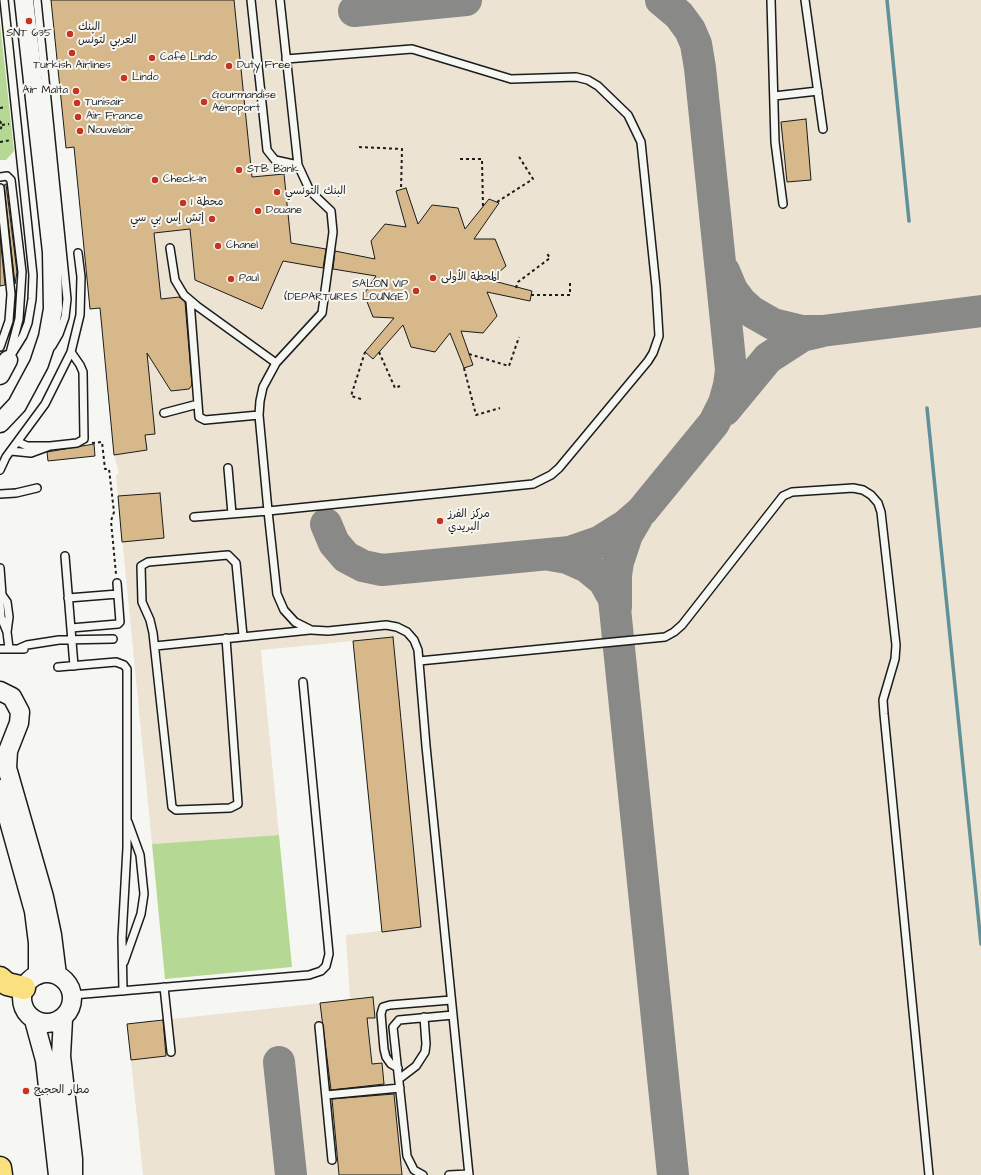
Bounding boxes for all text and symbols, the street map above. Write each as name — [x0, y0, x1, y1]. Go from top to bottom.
marker: SNT 635 — [24, 16, 34, 26]
place label: البنك العربي لتونس — [78, 21, 137, 47]
place label: SNT 635 — [6, 27, 52, 41]
marker: البنك العربي لتونس — [65, 29, 75, 39]
marker: Turkish Airlines — [67, 48, 77, 58]
place label: Café Lindo — [160, 51, 217, 65]
marker: Café Lindo — [147, 53, 157, 63]
place label: Turkish Airlines — [33, 59, 111, 73]
place label: Duty Free — [237, 59, 290, 73]
marker: Duty Free — [224, 61, 234, 71]
place label: Lindo — [132, 71, 159, 85]
marker: Lindo — [119, 73, 129, 83]
place label: Air Malta — [22, 84, 68, 98]
marker: Air Malta — [71, 86, 81, 96]
place label: Gourmandise Aéroport — [212, 89, 276, 115]
place label: Tunisair — [85, 96, 123, 110]
marker: Gourmandise Aéroport — [199, 97, 209, 107]
marker: Tunisair — [72, 98, 82, 108]
place label: Air France — [86, 110, 143, 124]
marker: Air France — [73, 112, 83, 122]
place label: Nouvelair — [88, 124, 133, 138]
marker: Nouvelair — [75, 126, 85, 136]
place label: STB Bank — [247, 163, 299, 177]
marker: STB Bank — [234, 165, 244, 175]
place label: Check-In — [163, 173, 206, 187]
marker: Check-In — [150, 175, 160, 185]
place label: البنك التونسي — [285, 185, 346, 199]
marker: البنك التونسي — [272, 187, 282, 197]
place label: محطة 1 — [191, 196, 223, 210]
marker: محطة 1 — [178, 198, 188, 208]
place label: Douane — [266, 204, 302, 218]
marker: Douane — [253, 206, 263, 216]
place label: إتش إس بي سي — [130, 212, 204, 226]
marker: إتش إس بي سي — [207, 214, 217, 224]
place label: Chanel — [226, 239, 258, 253]
marker: Chanel — [213, 241, 223, 251]
place label: المحطة الأولى — [441, 271, 499, 285]
place label: Paul — [239, 272, 259, 286]
marker: المحطة الأولى — [428, 273, 438, 283]
marker: Paul — [226, 274, 236, 284]
place label: SALON VIP (DEPARTURES LOUNGE) — [284, 278, 408, 304]
marker: SALON VIP (DEPARTURES LOUNGE) — [411, 286, 421, 296]
place label: مركز الفرز البريدي — [448, 508, 490, 534]
marker: مركز الفرز البريدي — [435, 516, 445, 526]
place label: مطار الحجيج — [34, 1084, 89, 1098]
marker: مطار الحجيج — [21, 1086, 31, 1096]

